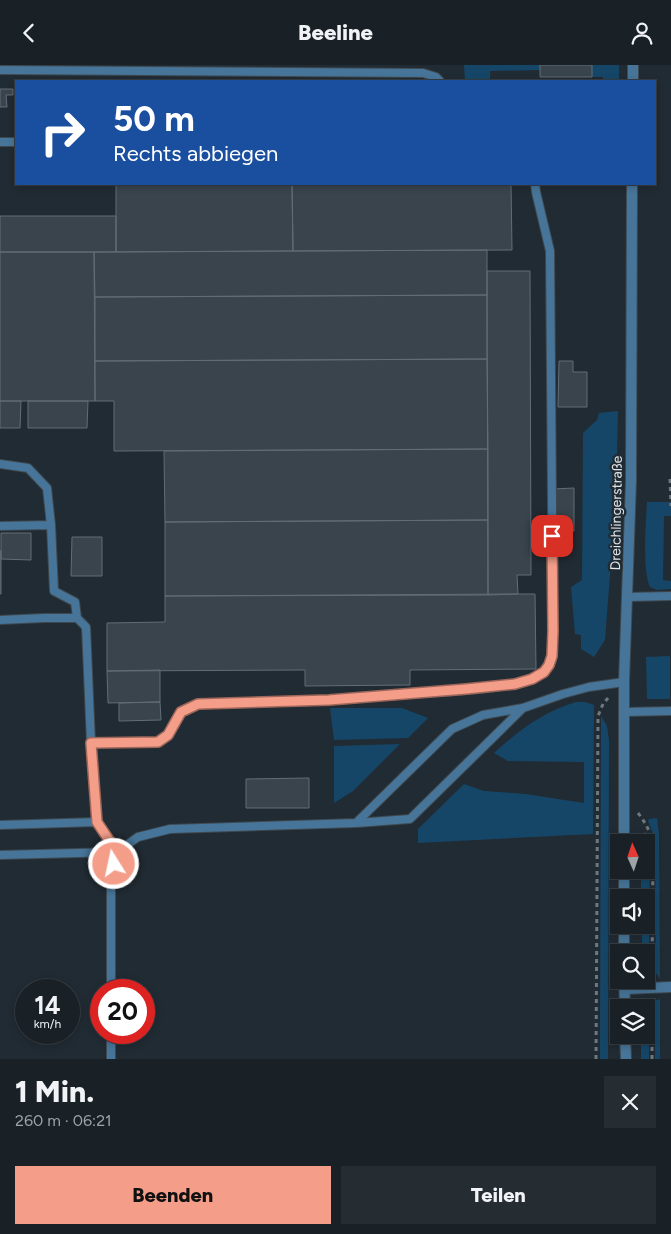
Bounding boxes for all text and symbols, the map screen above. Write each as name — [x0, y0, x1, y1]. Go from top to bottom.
icon: back — [15, 19, 43, 47]
text: Beeline — [298, 19, 373, 46]
icon: person — [628, 19, 656, 47]
text: 50 m — [113, 98, 195, 140]
icon: right — [30, 100, 95, 165]
text: Rechts abbiegen — [113, 140, 278, 167]
street label: Dreichlingerstraße — [607, 455, 626, 570]
pin — [531, 515, 573, 557]
icon: arrive — [538, 522, 566, 550]
north arrow — [610, 834, 655, 879]
map controls — [610, 834, 655, 1044]
position arrow — [87, 837, 139, 889]
button: sound — [610, 889, 655, 934]
button: search — [610, 944, 655, 989]
speed limit sign: 20 — [90, 979, 155, 1044]
text: 14 — [34, 990, 61, 1020]
button: layers — [610, 999, 655, 1044]
text: km/h — [34, 1017, 61, 1031]
text: 1 Min. — [15, 1073, 94, 1110]
button: close — [604, 1076, 656, 1128]
text: 260 m · 06:21 — [15, 1111, 112, 1130]
button: Beenden — [15, 1166, 331, 1224]
button: Teilen — [341, 1166, 656, 1224]

